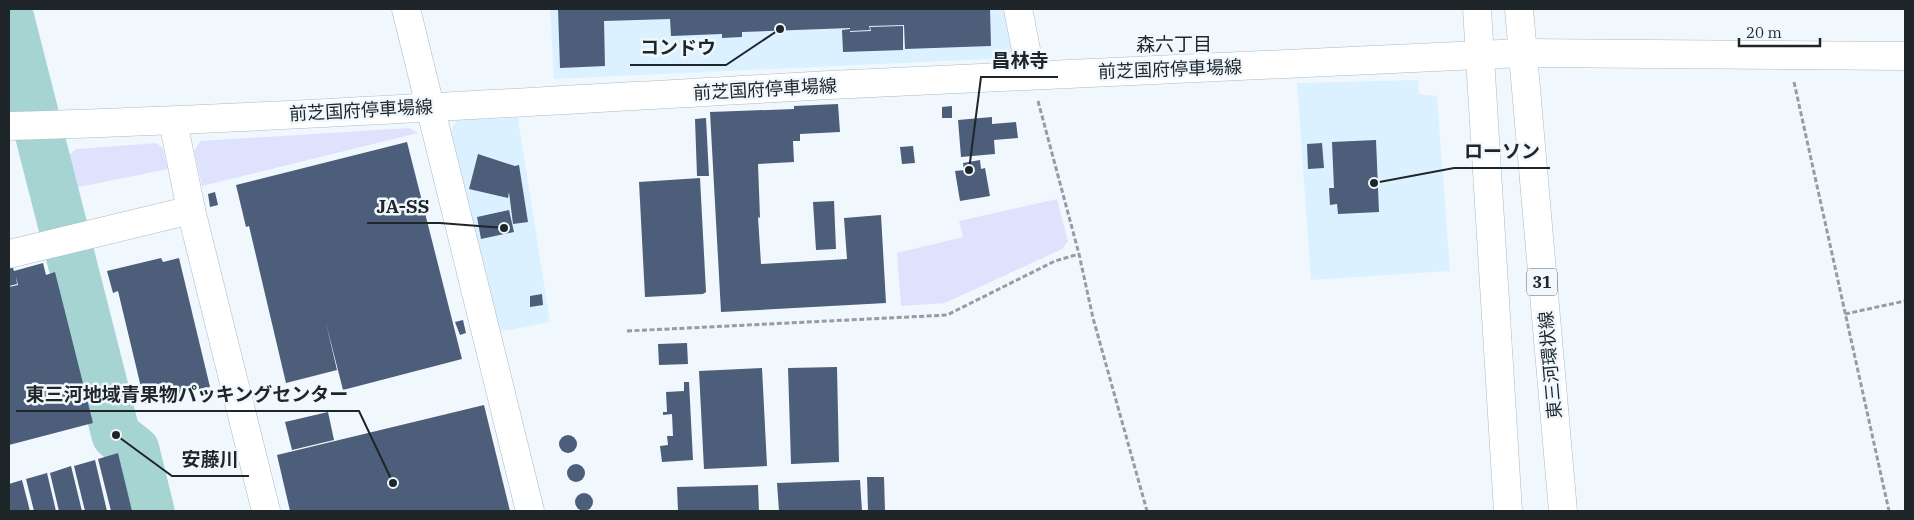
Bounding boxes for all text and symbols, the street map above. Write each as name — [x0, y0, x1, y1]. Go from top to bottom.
scale bar — [1739, 15, 1820, 47]
text: 20 m — [1746, 23, 1782, 42]
callout: コンドウ — [630, 31, 726, 65]
district label: 森六丁目 — [1136, 32, 1212, 56]
text: コンドウ — [640, 35, 716, 59]
callout: 昌林寺 — [981, 43, 1058, 77]
text: 昌林寺 — [991, 48, 1049, 72]
street label: 前芝国府停車場線 — [1098, 55, 1242, 83]
street label: 前芝国府停車場線 — [692, 74, 838, 104]
street label: 前芝国府停車場線 — [288, 95, 434, 125]
callout: ローソン — [1454, 134, 1550, 168]
text: ローソン — [1464, 139, 1540, 163]
callout: JA-SS — [367, 189, 440, 223]
text: JA-SS — [377, 194, 429, 218]
road number: 31 — [1527, 268, 1557, 296]
street label: 東三河環状線 — [1534, 310, 1566, 420]
callout: 東三河地域青果物パッキングセンター — [16, 377, 359, 411]
text: 東三河地域青果物パッキングセンター — [26, 382, 348, 406]
callout: 安藤川 — [172, 442, 249, 476]
text: 安藤川 — [181, 447, 239, 471]

